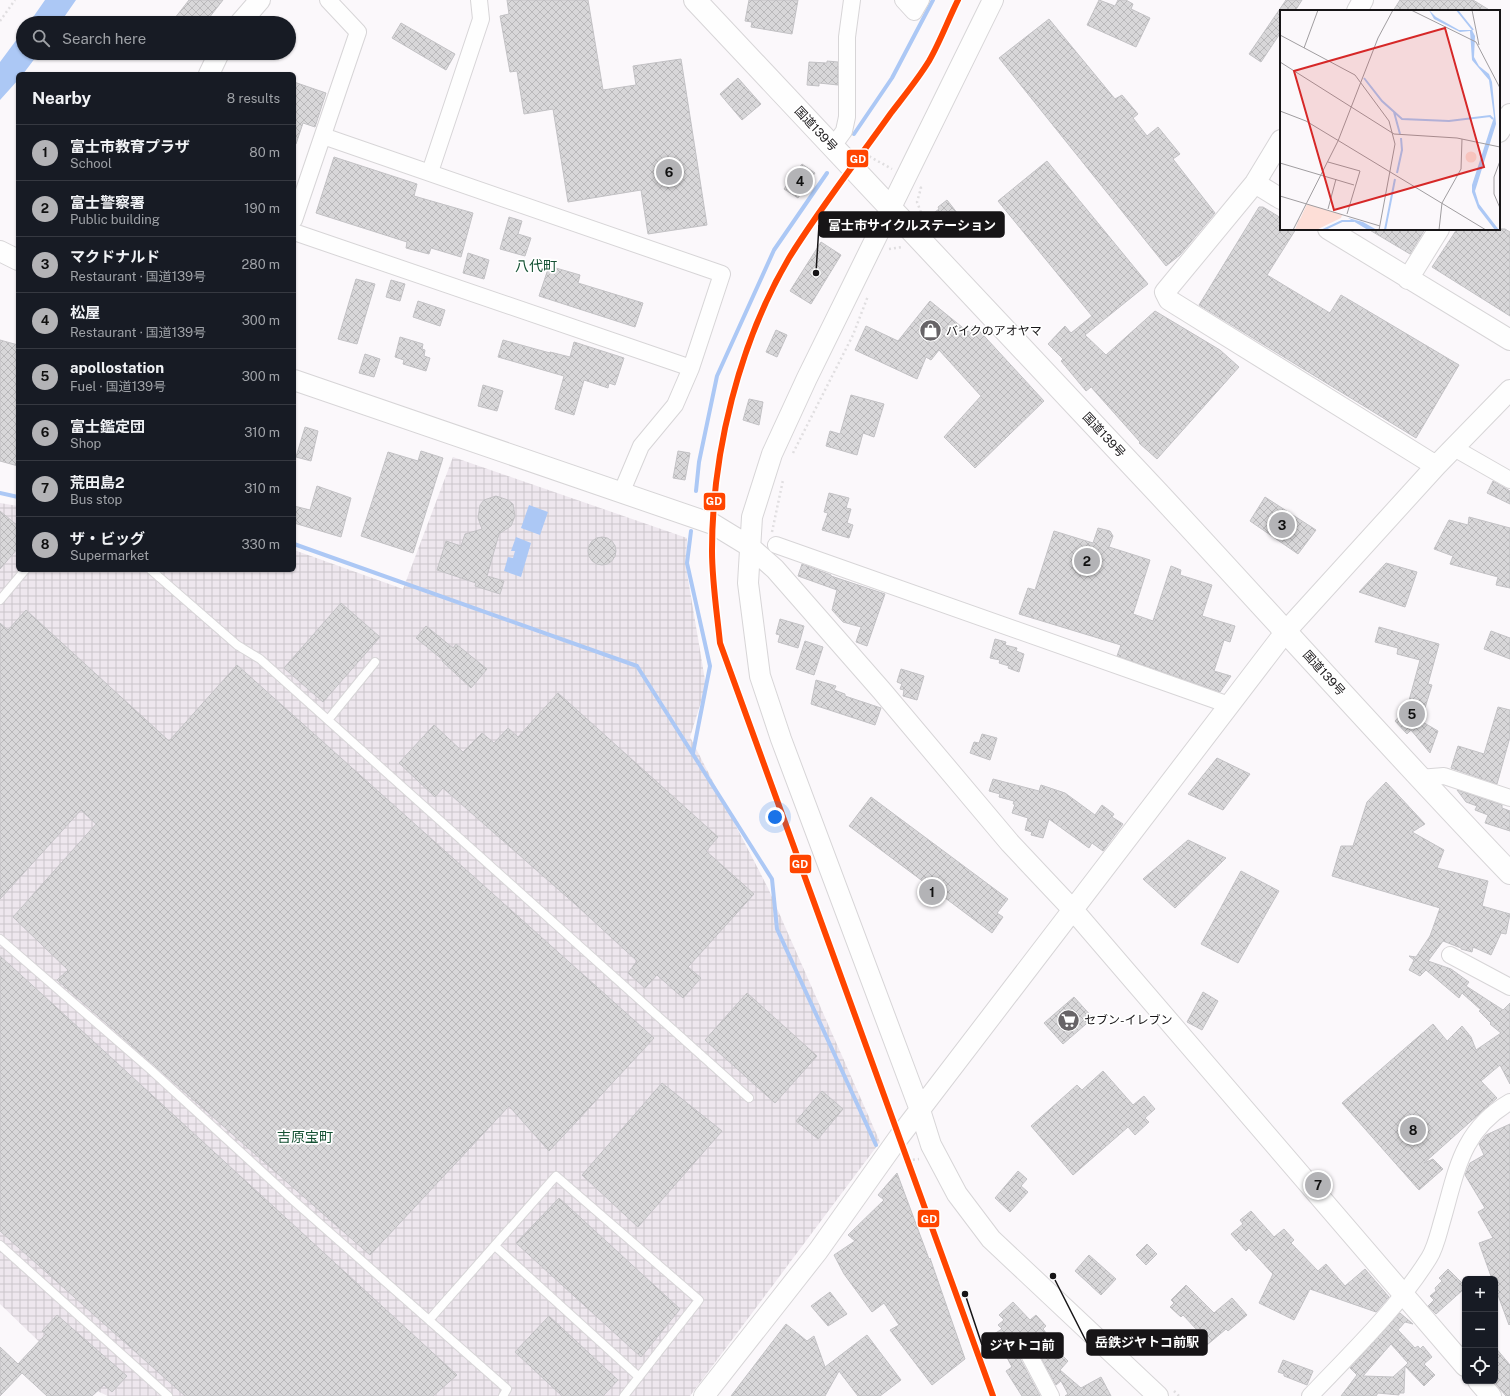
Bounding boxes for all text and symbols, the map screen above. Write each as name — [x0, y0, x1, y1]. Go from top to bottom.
inset map — [1280, 10, 1500, 230]
search box — [16, 16, 296, 60]
icon: search — [30, 27, 52, 49]
text: Search here — [62, 30, 146, 47]
text: Nearby — [32, 88, 91, 108]
text: 8 results — [227, 91, 280, 106]
street label: 国道139号 — [792, 104, 840, 154]
text: 富士市教育プラザ — [70, 138, 190, 155]
text: 1 — [42, 145, 48, 160]
text: 80 m — [249, 145, 280, 160]
line badge: GD — [846, 149, 869, 168]
text: GD — [850, 153, 866, 165]
text: School — [70, 156, 112, 171]
pin: 6 — [656, 157, 682, 187]
pin: 4 — [787, 166, 813, 196]
text: 富士警察署 — [70, 194, 145, 211]
text: 2 — [41, 201, 49, 216]
text: 190 m — [244, 201, 280, 216]
text: Public building — [70, 212, 160, 227]
callout: 富士市サイクルステーション — [819, 212, 1004, 237]
text: 富士市サイクルステーション — [828, 218, 996, 233]
text: マクドナルド — [70, 248, 160, 265]
text: 3 — [41, 257, 49, 272]
text: 280 m — [242, 257, 280, 272]
district label: 八代町 — [515, 258, 557, 274]
text: Restaurant · 国道139号 — [70, 269, 206, 284]
text: 松屋 — [70, 304, 100, 321]
text: 4 — [41, 313, 49, 328]
text: 300 m — [242, 313, 280, 328]
shop icon: バイクのアオヤマ — [917, 318, 943, 344]
place label: バイクのアオヤマ — [946, 324, 1042, 338]
text: Restaurant · 国道139号 — [70, 325, 206, 340]
text: apollostation — [70, 359, 164, 376]
text: 5 — [41, 369, 49, 384]
text: 300 m — [242, 369, 280, 384]
text: Fuel · 国道139号 — [70, 379, 166, 394]
street label: 国道139号 — [1080, 410, 1128, 460]
text: 富士鑑定団 — [70, 418, 145, 435]
text: 6 — [41, 425, 49, 440]
text: 310 m — [244, 425, 280, 440]
text: Shop — [70, 436, 101, 451]
text: 荒田島2 — [70, 474, 125, 491]
text: 7 — [41, 481, 49, 496]
text: 310 m — [244, 481, 280, 496]
text: Bus stop — [70, 492, 122, 507]
line badge: GD — [703, 492, 726, 511]
text: GD — [706, 495, 722, 507]
pin: 3 — [1269, 510, 1295, 540]
text: ザ・ビッグ — [70, 530, 145, 547]
text: 8 — [41, 537, 49, 552]
text: 330 m — [241, 537, 280, 552]
pin: 2 — [1074, 546, 1100, 576]
text: Supermarket — [70, 548, 149, 563]
street label: 国道139号 — [1300, 648, 1348, 698]
pin: 5 — [1399, 699, 1425, 729]
your location — [765, 807, 785, 827]
line badge: GD — [789, 854, 812, 874]
text: GD — [792, 858, 808, 870]
pin: 1 — [919, 877, 945, 907]
supermarket icon: セブン-イレブン — [1055, 1007, 1081, 1033]
place label: セブン-イレブン — [1084, 1013, 1173, 1027]
pin: 8 — [1400, 1115, 1426, 1145]
district label: 吉原宝町 — [277, 1129, 333, 1145]
pin: 7 — [1305, 1170, 1331, 1200]
line badge: GD — [917, 1209, 940, 1228]
text: GD — [921, 1213, 937, 1225]
map controls — [1462, 1276, 1498, 1384]
button: + — [1462, 1276, 1498, 1312]
button: − — [1462, 1312, 1498, 1348]
callout: 岳鉄ジヤトコ前駅 — [1087, 1330, 1207, 1355]
callout: ジヤトコ前 — [982, 1333, 1063, 1358]
text: 岳鉄ジヤトコ前駅 — [1095, 1335, 1199, 1350]
text: ジヤトコ前 — [989, 1338, 1055, 1353]
button: locate — [1462, 1348, 1498, 1384]

